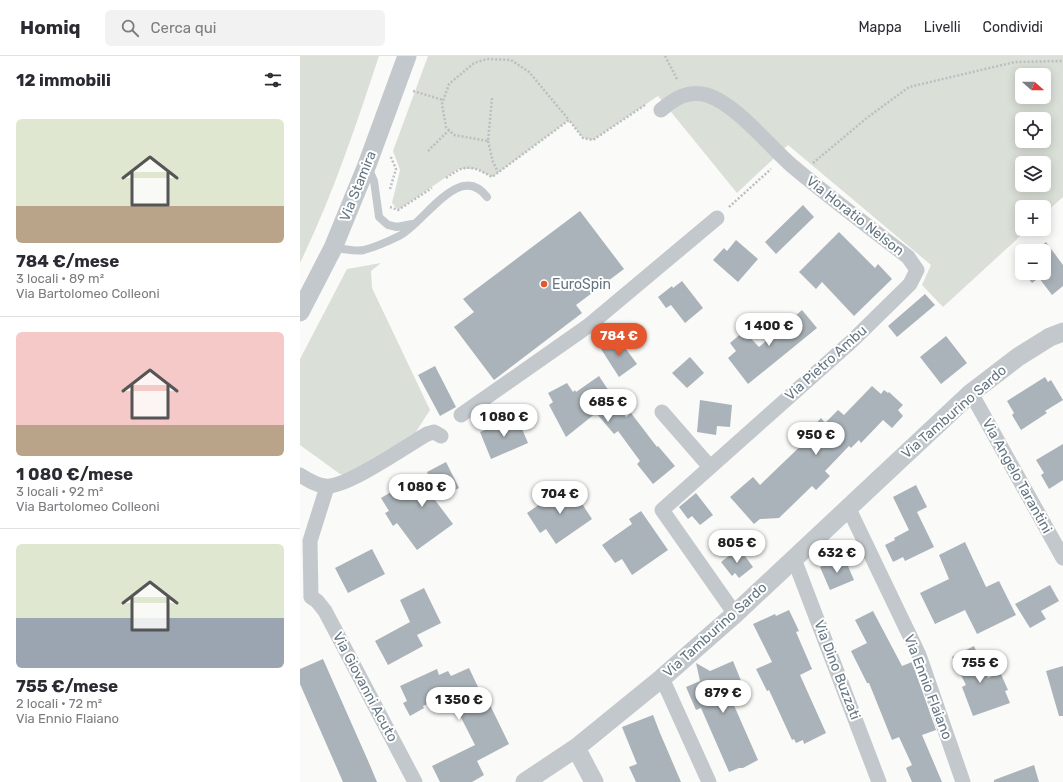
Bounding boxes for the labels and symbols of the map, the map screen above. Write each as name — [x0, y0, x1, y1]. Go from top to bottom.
north arrow — [1015, 68, 1051, 104]
street label: Via Stamira — [336, 148, 380, 224]
street label: Via Horatio Nelson — [803, 173, 907, 259]
place label: EuroSpin — [552, 276, 611, 293]
marker: EuroSpin — [539, 279, 549, 289]
pin: 1 400 € — [732, 313, 806, 347]
street label: Via Pietro Ambu — [782, 322, 870, 404]
pin: 784 € — [591, 323, 647, 357]
street label: Via Tamburino Sardo — [898, 362, 1010, 462]
pin: 685 € — [580, 389, 636, 423]
pin: 1 080 € — [467, 404, 541, 438]
street label: Via Angelo Tarantini — [978, 416, 1056, 536]
pin: 950 € — [788, 422, 844, 456]
pin: 1 080 € — [385, 474, 459, 508]
pin: 704 € — [532, 481, 588, 515]
pin: 805 € — [709, 530, 765, 564]
pin: 632 € — [809, 540, 865, 574]
street label: Via Tamburino Sardo — [660, 579, 770, 681]
street label: Via Dino Buzzati — [810, 618, 864, 722]
street label: Via Giovanni Acuto — [329, 629, 401, 745]
street label: Via Ennio Flaiano — [900, 632, 956, 742]
pin: 755 € — [952, 650, 1008, 684]
pin: 879 € — [695, 680, 751, 714]
pin: 1 350 € — [422, 687, 496, 721]

